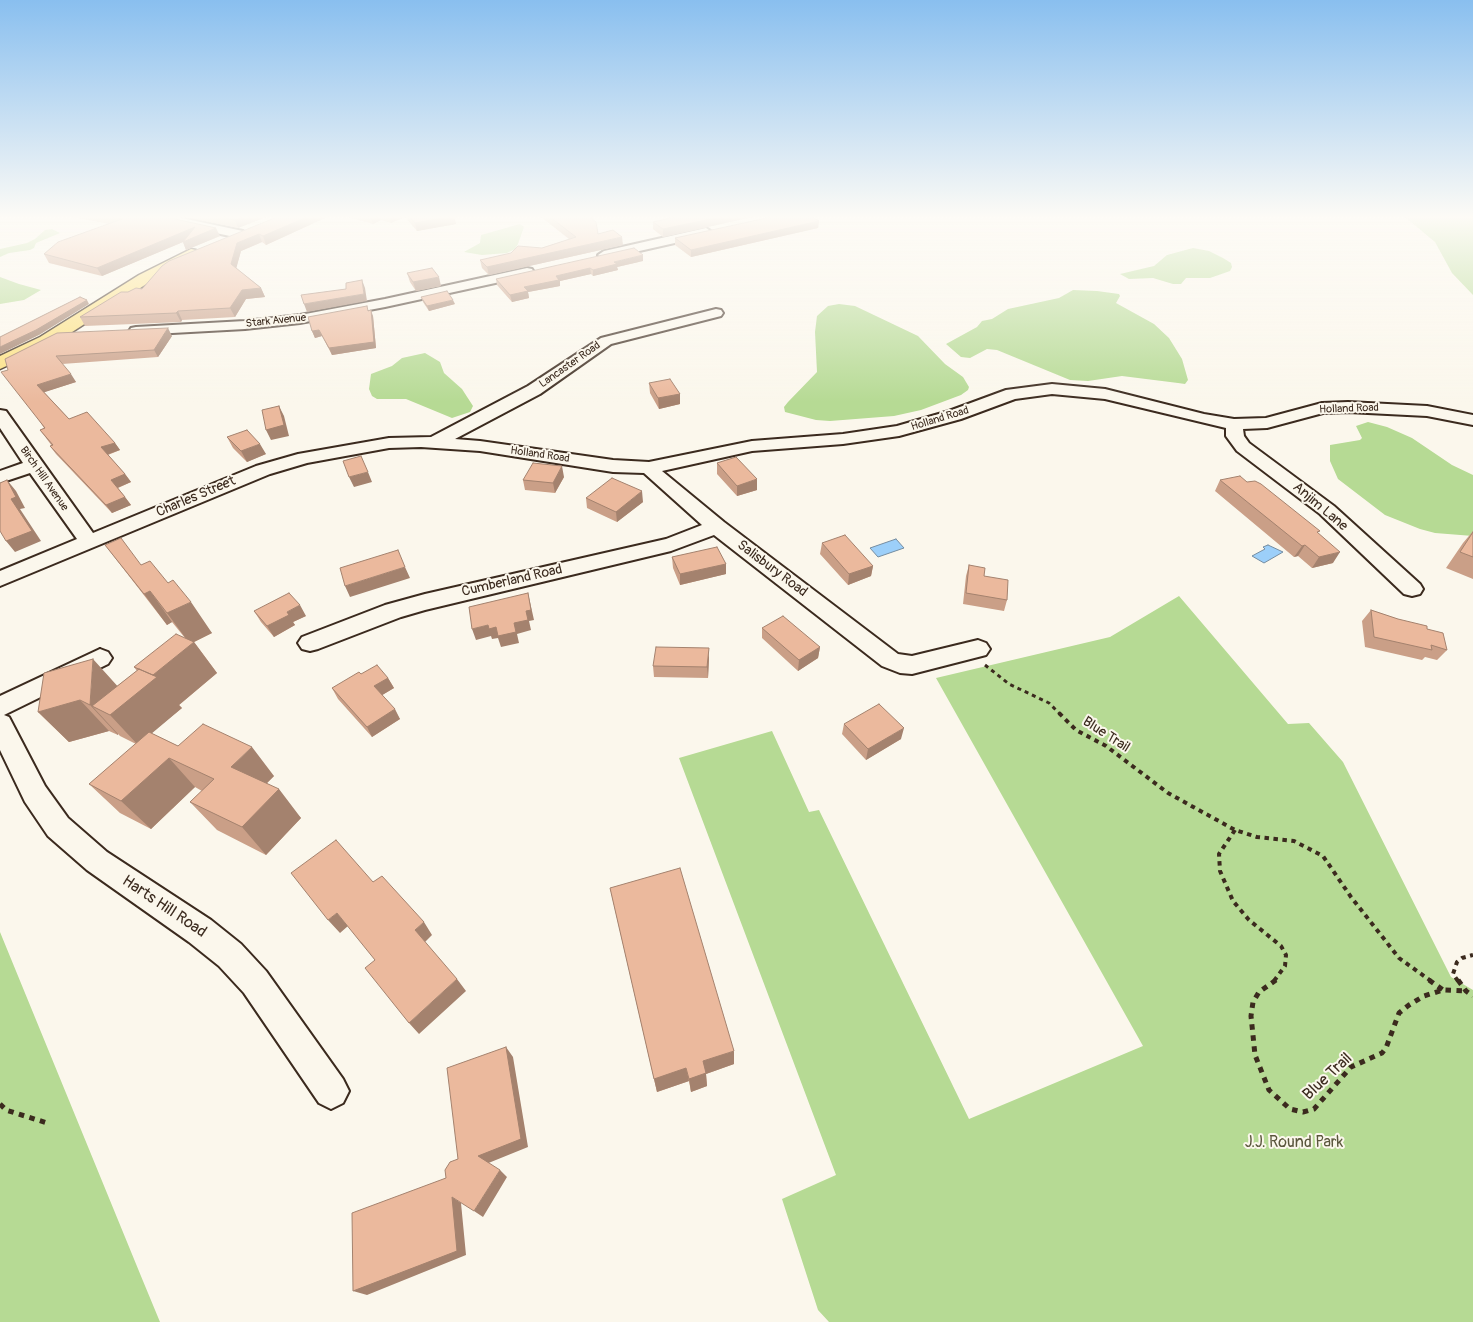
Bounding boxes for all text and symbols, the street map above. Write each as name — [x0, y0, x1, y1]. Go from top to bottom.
street label: Stark Avenue — [245, 311, 307, 331]
street label: Lancaster Road — [537, 339, 603, 391]
street label: Holland Road — [1319, 401, 1379, 417]
street label: Holland Road — [910, 404, 970, 434]
street label: Birch Hill Avenue — [17, 444, 71, 514]
street label: Holland Road — [510, 444, 570, 466]
street label: Charles Street — [154, 473, 238, 521]
street label: Anjim Lane — [1289, 479, 1351, 535]
street label: Salisbury Road — [734, 537, 810, 601]
street label: Cumberland Road — [460, 561, 564, 601]
street label: Blue Trail — [1079, 714, 1133, 756]
street label: Harts Hill Road — [118, 872, 210, 942]
street label: Blue Trail — [1299, 1049, 1357, 1105]
park label: J.J. Round Park — [1245, 1133, 1343, 1153]

